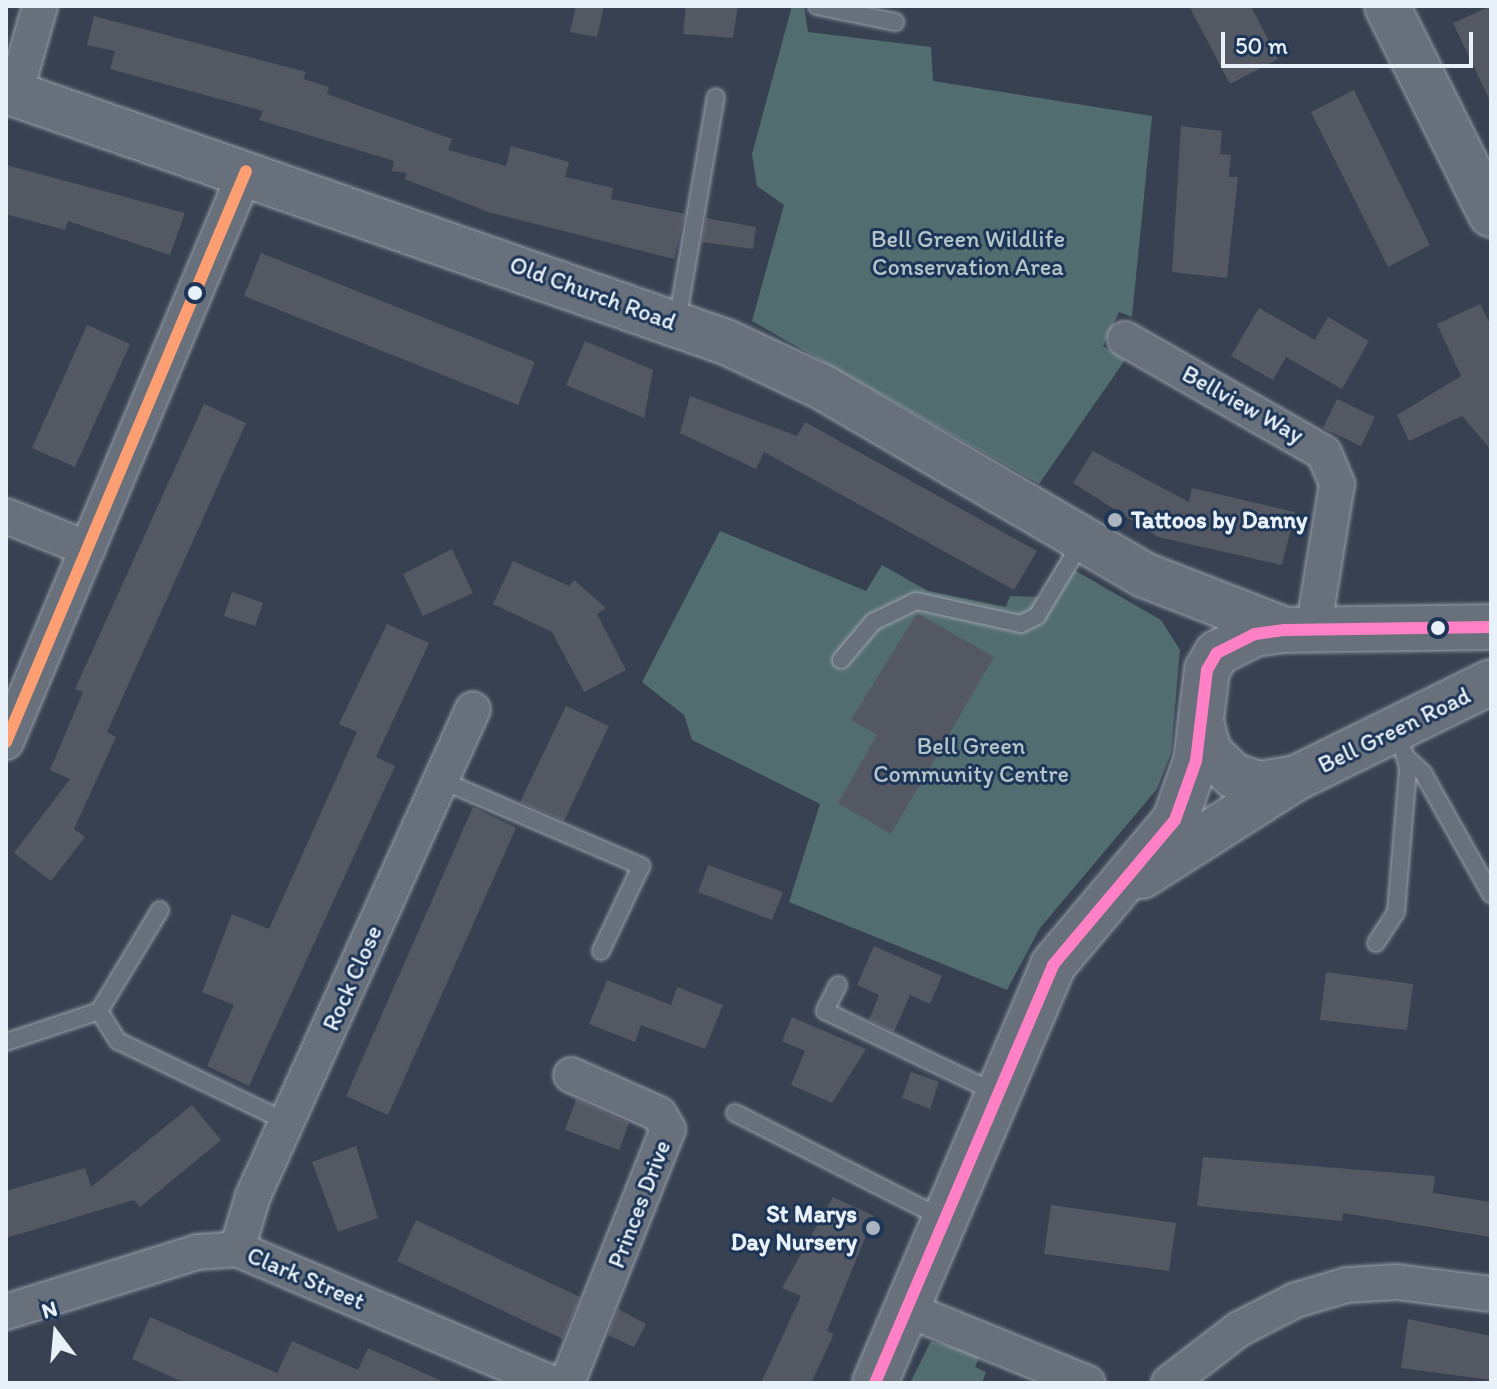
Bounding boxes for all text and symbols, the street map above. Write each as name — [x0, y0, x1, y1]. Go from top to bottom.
scale bar — [1225, 16, 1477, 66]
text: 50 m — [1235, 31, 1288, 60]
park label: Bell Green Wildlife Conservation Area — [872, 225, 1064, 281]
street label: Old Church Road — [506, 250, 680, 336]
unlabelled marker — [187, 285, 203, 301]
street label: Bellview Way — [1177, 359, 1309, 449]
place label: Tattoos by Danny — [1131, 506, 1307, 534]
marker: Tattoos by Danny — [1106, 511, 1124, 529]
unlabelled marker — [1430, 620, 1446, 636]
street label: Bell Green Road — [1314, 681, 1474, 779]
park label: Bell Green Community Centre — [873, 732, 1069, 788]
street label: Rock Close — [316, 921, 388, 1035]
street label: Princes Drive — [601, 1136, 677, 1272]
place label: St Marys Day Nursery — [730, 1200, 857, 1256]
marker: St Marys Day Nursery — [864, 1219, 882, 1237]
street label: Clark Street — [243, 1240, 369, 1316]
north arrow — [16, 1293, 96, 1373]
text: N — [38, 1294, 60, 1324]

